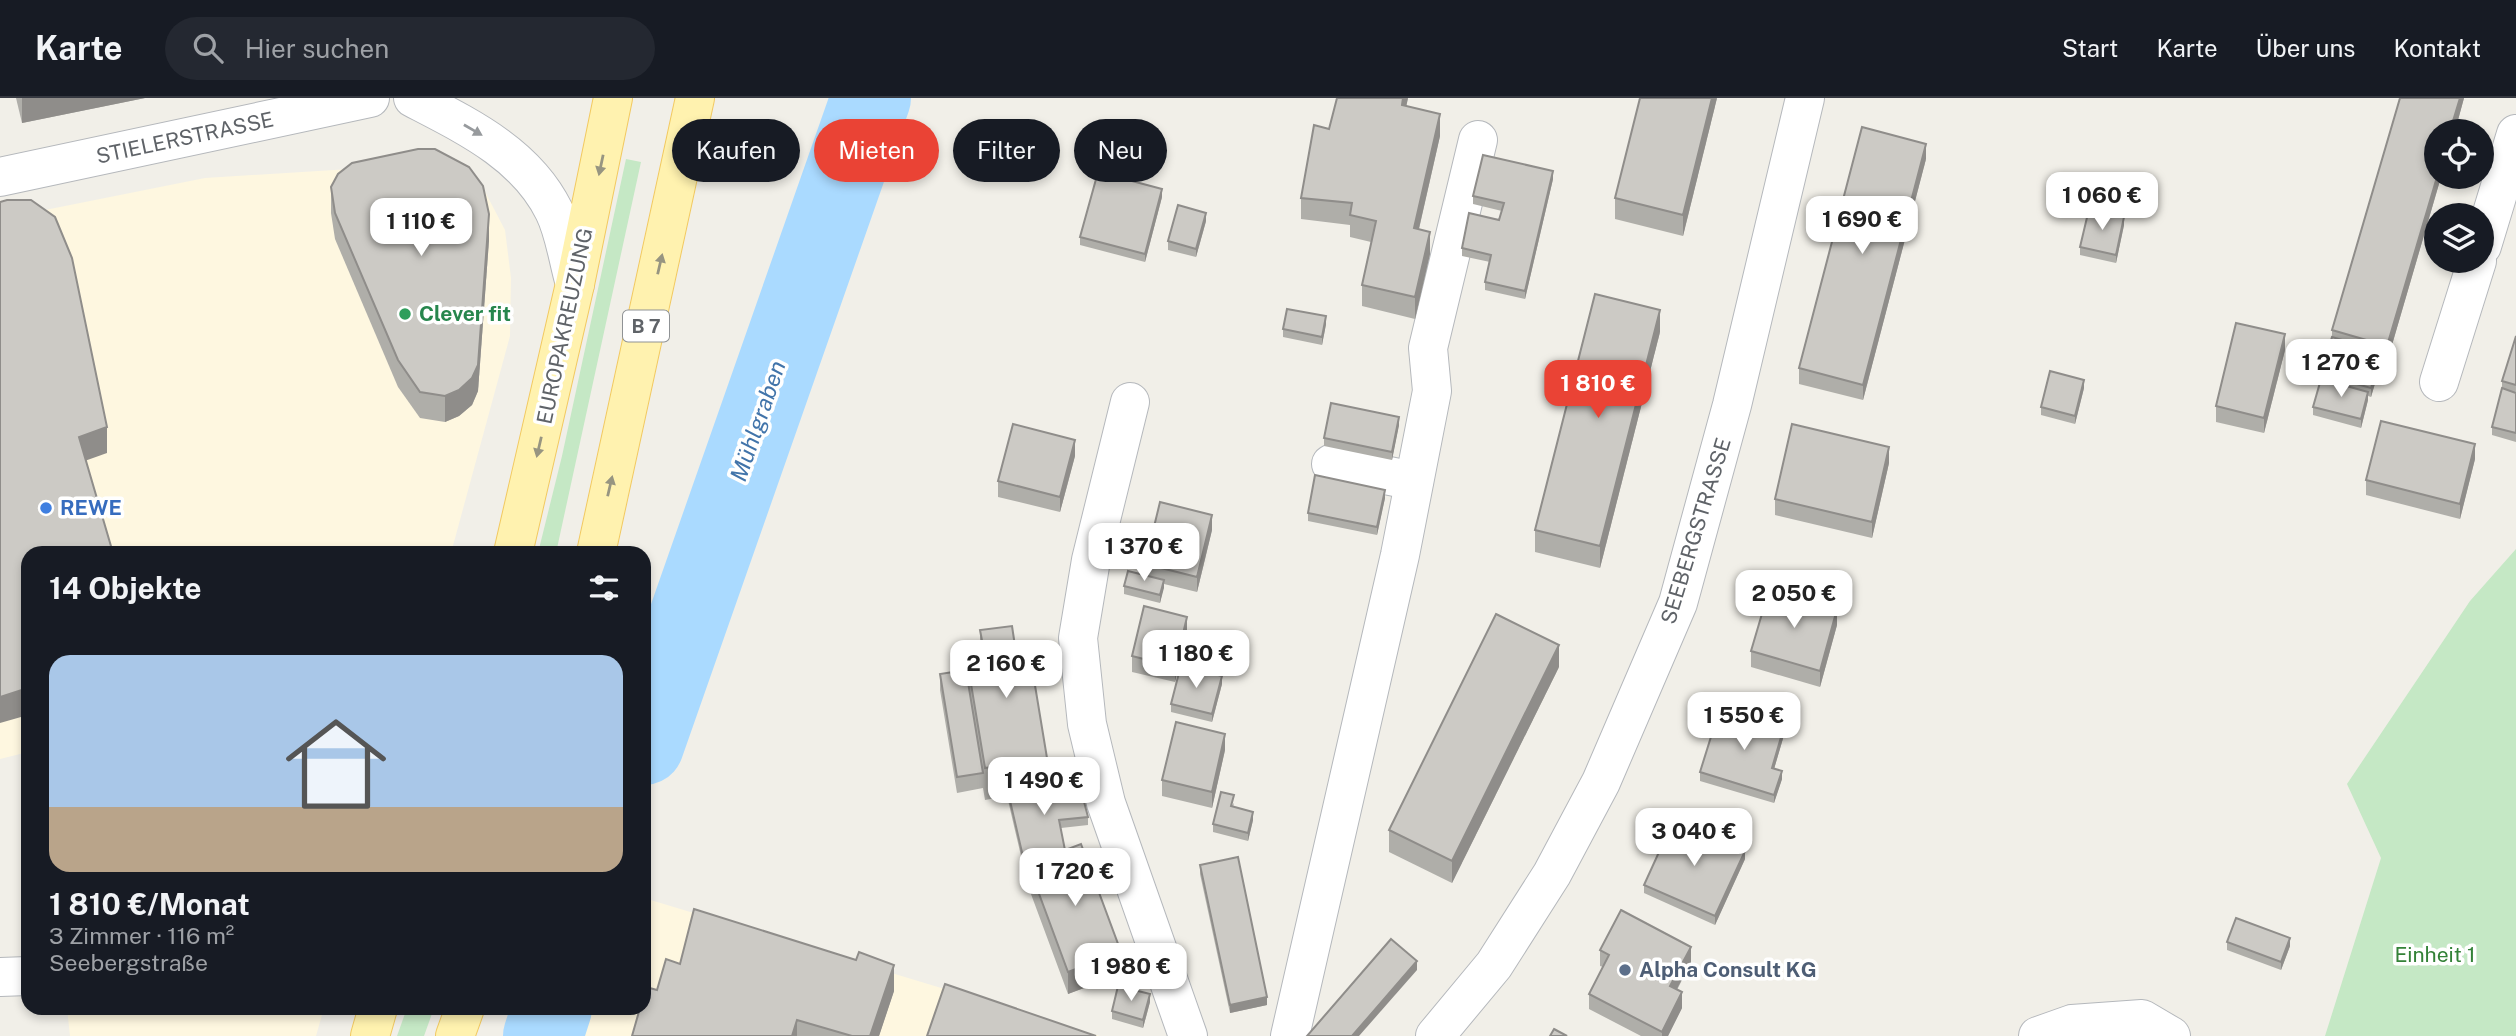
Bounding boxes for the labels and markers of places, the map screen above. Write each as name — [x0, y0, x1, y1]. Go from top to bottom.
pin: 1 060 € — [2037, 172, 2167, 232]
pin: 1 690 € — [1797, 197, 1927, 256]
pin: 1 110 € — [356, 198, 486, 258]
place label: Clever fit — [419, 301, 511, 326]
marker: Clever fit — [397, 306, 413, 322]
pin: 1 270 € — [2276, 340, 2406, 399]
pin: 1 810 € — [1533, 360, 1663, 420]
place label: REWE — [60, 495, 122, 520]
marker: REWE — [38, 500, 54, 516]
pin: 1 370 € — [1079, 524, 1209, 583]
pin: 2 050 € — [1729, 570, 1859, 630]
pin: 1 180 € — [1131, 630, 1261, 690]
pin: 2 160 € — [941, 640, 1071, 700]
pin: 1 550 € — [1679, 692, 1809, 752]
pin: 1 490 € — [979, 758, 1109, 817]
pin: 3 040 € — [1629, 808, 1759, 868]
pin: 1 720 € — [1010, 848, 1140, 908]
pin: 1 980 € — [1066, 944, 1196, 1003]
place label: Alpha Consult KG — [1639, 957, 1817, 982]
marker: Alpha Consult KG — [1617, 962, 1633, 978]

